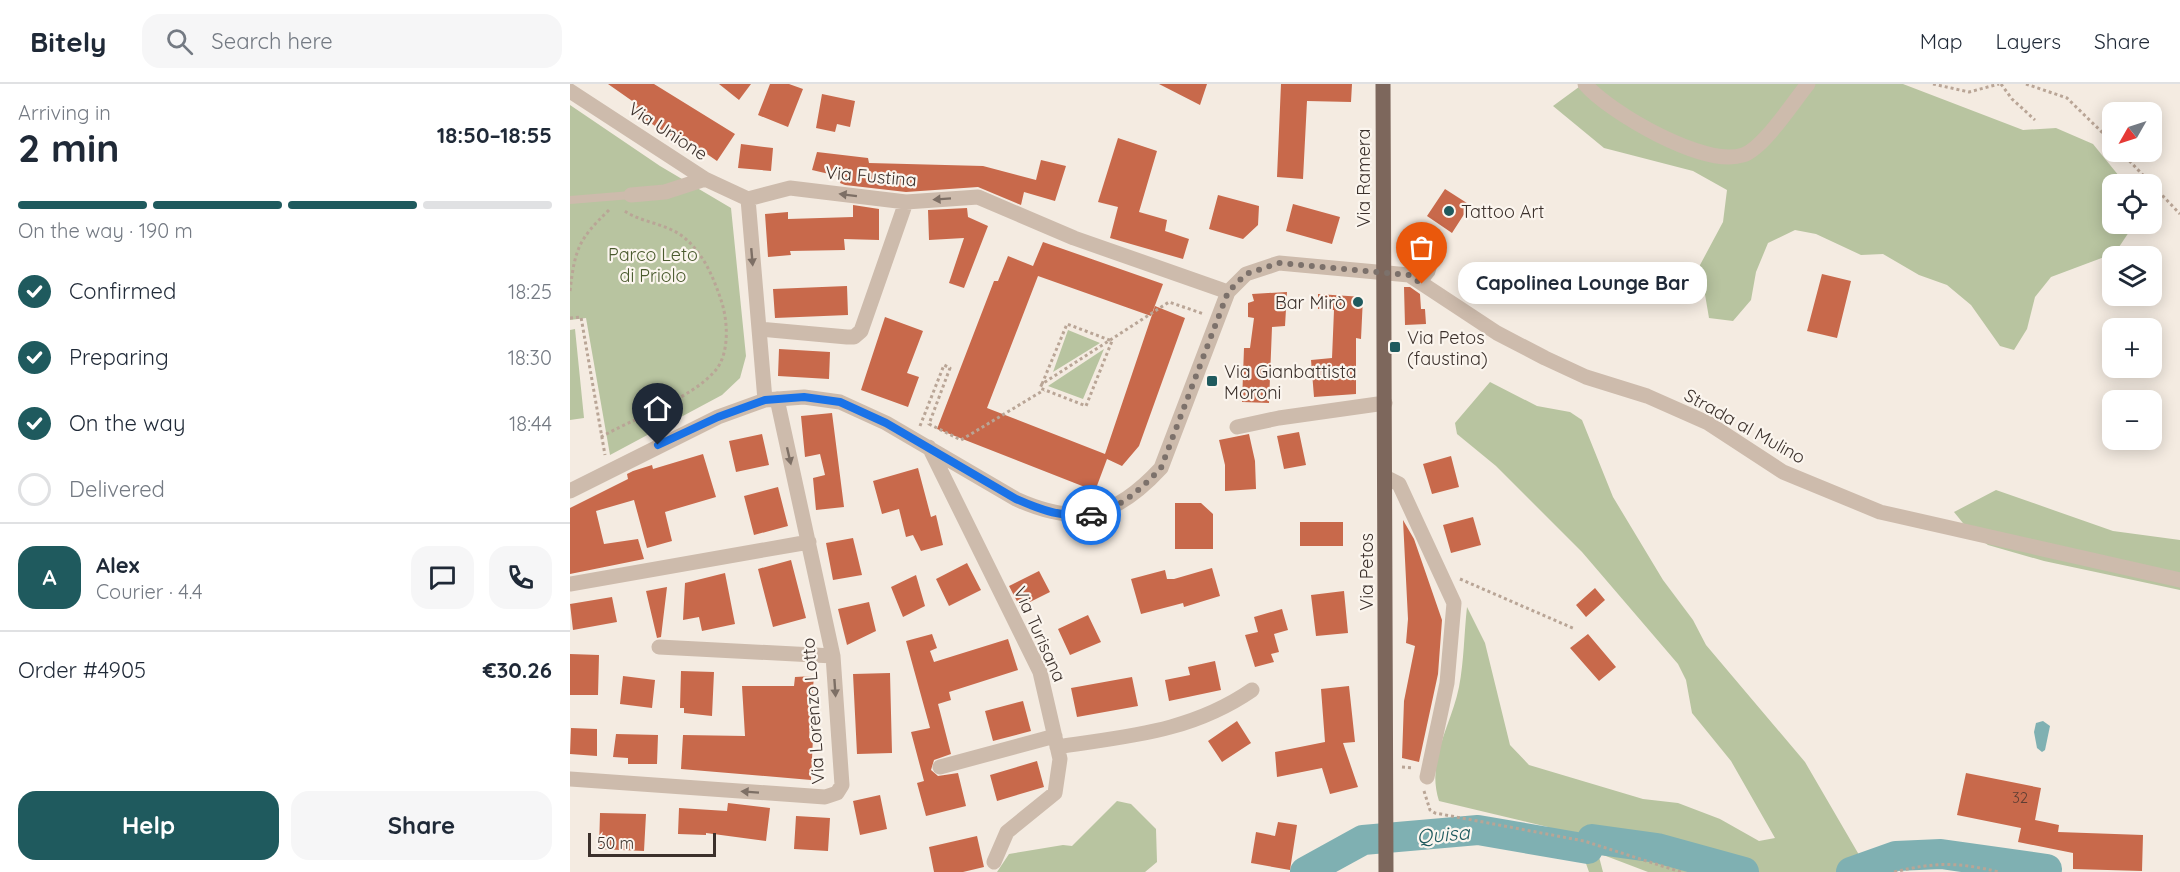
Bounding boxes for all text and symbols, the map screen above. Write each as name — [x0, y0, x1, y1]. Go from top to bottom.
search box — [142, 14, 562, 68]
text: Bitely — [30, 24, 106, 59]
icon: search — [163, 25, 196, 58]
text: Search here — [211, 27, 333, 55]
text: Map — [1920, 28, 1963, 54]
text: Layers — [1996, 28, 2061, 54]
text: Share — [2094, 28, 2150, 54]
street label: Via Unione — [624, 97, 712, 165]
text: Arriving in — [18, 100, 111, 125]
north arrow — [2102, 102, 2162, 162]
map controls — [2102, 102, 2162, 450]
text: 18:50–18:55 — [437, 121, 552, 149]
text: 2 min — [18, 123, 120, 172]
street label: Via Ramera — [1352, 129, 1375, 227]
street label: Via Fustina — [824, 161, 918, 191]
button: locate — [2102, 174, 2162, 234]
one-way arrow — [838, 190, 857, 200]
one-way arrow — [933, 195, 952, 204]
place label: Tattoo Art — [1461, 200, 1544, 223]
marker: Tattoo Art — [1442, 204, 1456, 218]
text: On the way · 190 m — [18, 218, 193, 243]
pin — [1396, 222, 1447, 284]
icon: bag — [1405, 231, 1438, 264]
park label: Parco Leto di Priolo — [608, 243, 698, 287]
button: layers — [2102, 246, 2162, 306]
one-way arrow — [748, 248, 757, 267]
callout: Capolinea Lounge Bar — [1458, 263, 1707, 305]
text: Capolinea Lounge Bar — [1476, 270, 1689, 295]
icon: check — [18, 275, 51, 308]
text: Confirmed — [69, 277, 176, 305]
text: 18:25 — [508, 279, 552, 304]
place label: Bar Mirò — [1275, 291, 1346, 314]
marker: Bar Mirò — [1351, 295, 1365, 309]
button: + — [2102, 318, 2162, 378]
place label: Via Petos (faustina) — [1407, 326, 1488, 370]
marker: Via Petos (faustina) — [1388, 340, 1402, 354]
icon: check — [18, 341, 51, 374]
text: Preparing — [69, 343, 169, 371]
text: 18:30 — [508, 345, 552, 370]
place label: Via Gianbattista Moroni — [1224, 360, 1357, 404]
marker: Via Gianbattista Moroni — [1205, 374, 1219, 388]
pin — [632, 383, 683, 445]
street label: Strada al Mulino — [1680, 383, 1810, 469]
button: − — [2102, 390, 2162, 450]
icon: home — [641, 392, 674, 425]
icon: check — [18, 407, 51, 440]
text: On the way — [69, 409, 185, 437]
text: 18:44 — [509, 411, 552, 436]
one-way arrow — [785, 447, 794, 466]
text: Delivered — [69, 475, 165, 503]
courier — [1061, 485, 1121, 545]
icon: car — [1075, 499, 1108, 532]
street label: Via Petos — [1355, 533, 1378, 611]
button: chat — [411, 546, 474, 609]
button: phone — [489, 546, 552, 609]
text: Alex — [96, 551, 139, 579]
text: A — [42, 563, 57, 591]
text: Courier · 4.4 — [96, 579, 202, 604]
street label: Via Turisana — [1009, 583, 1071, 685]
street label: Via Lorenzo Lotto — [796, 637, 830, 785]
text: Order #4905 — [18, 656, 146, 684]
text: €30.26 — [483, 656, 552, 684]
one-way arrow — [830, 679, 839, 698]
one-way arrow — [740, 787, 759, 797]
house number: 32 — [2012, 788, 2028, 807]
button: Help — [18, 791, 279, 860]
button: Share — [291, 791, 552, 860]
water label: Quisa — [1416, 819, 1472, 849]
scale bar — [588, 830, 716, 858]
text: 50 m — [597, 833, 634, 853]

